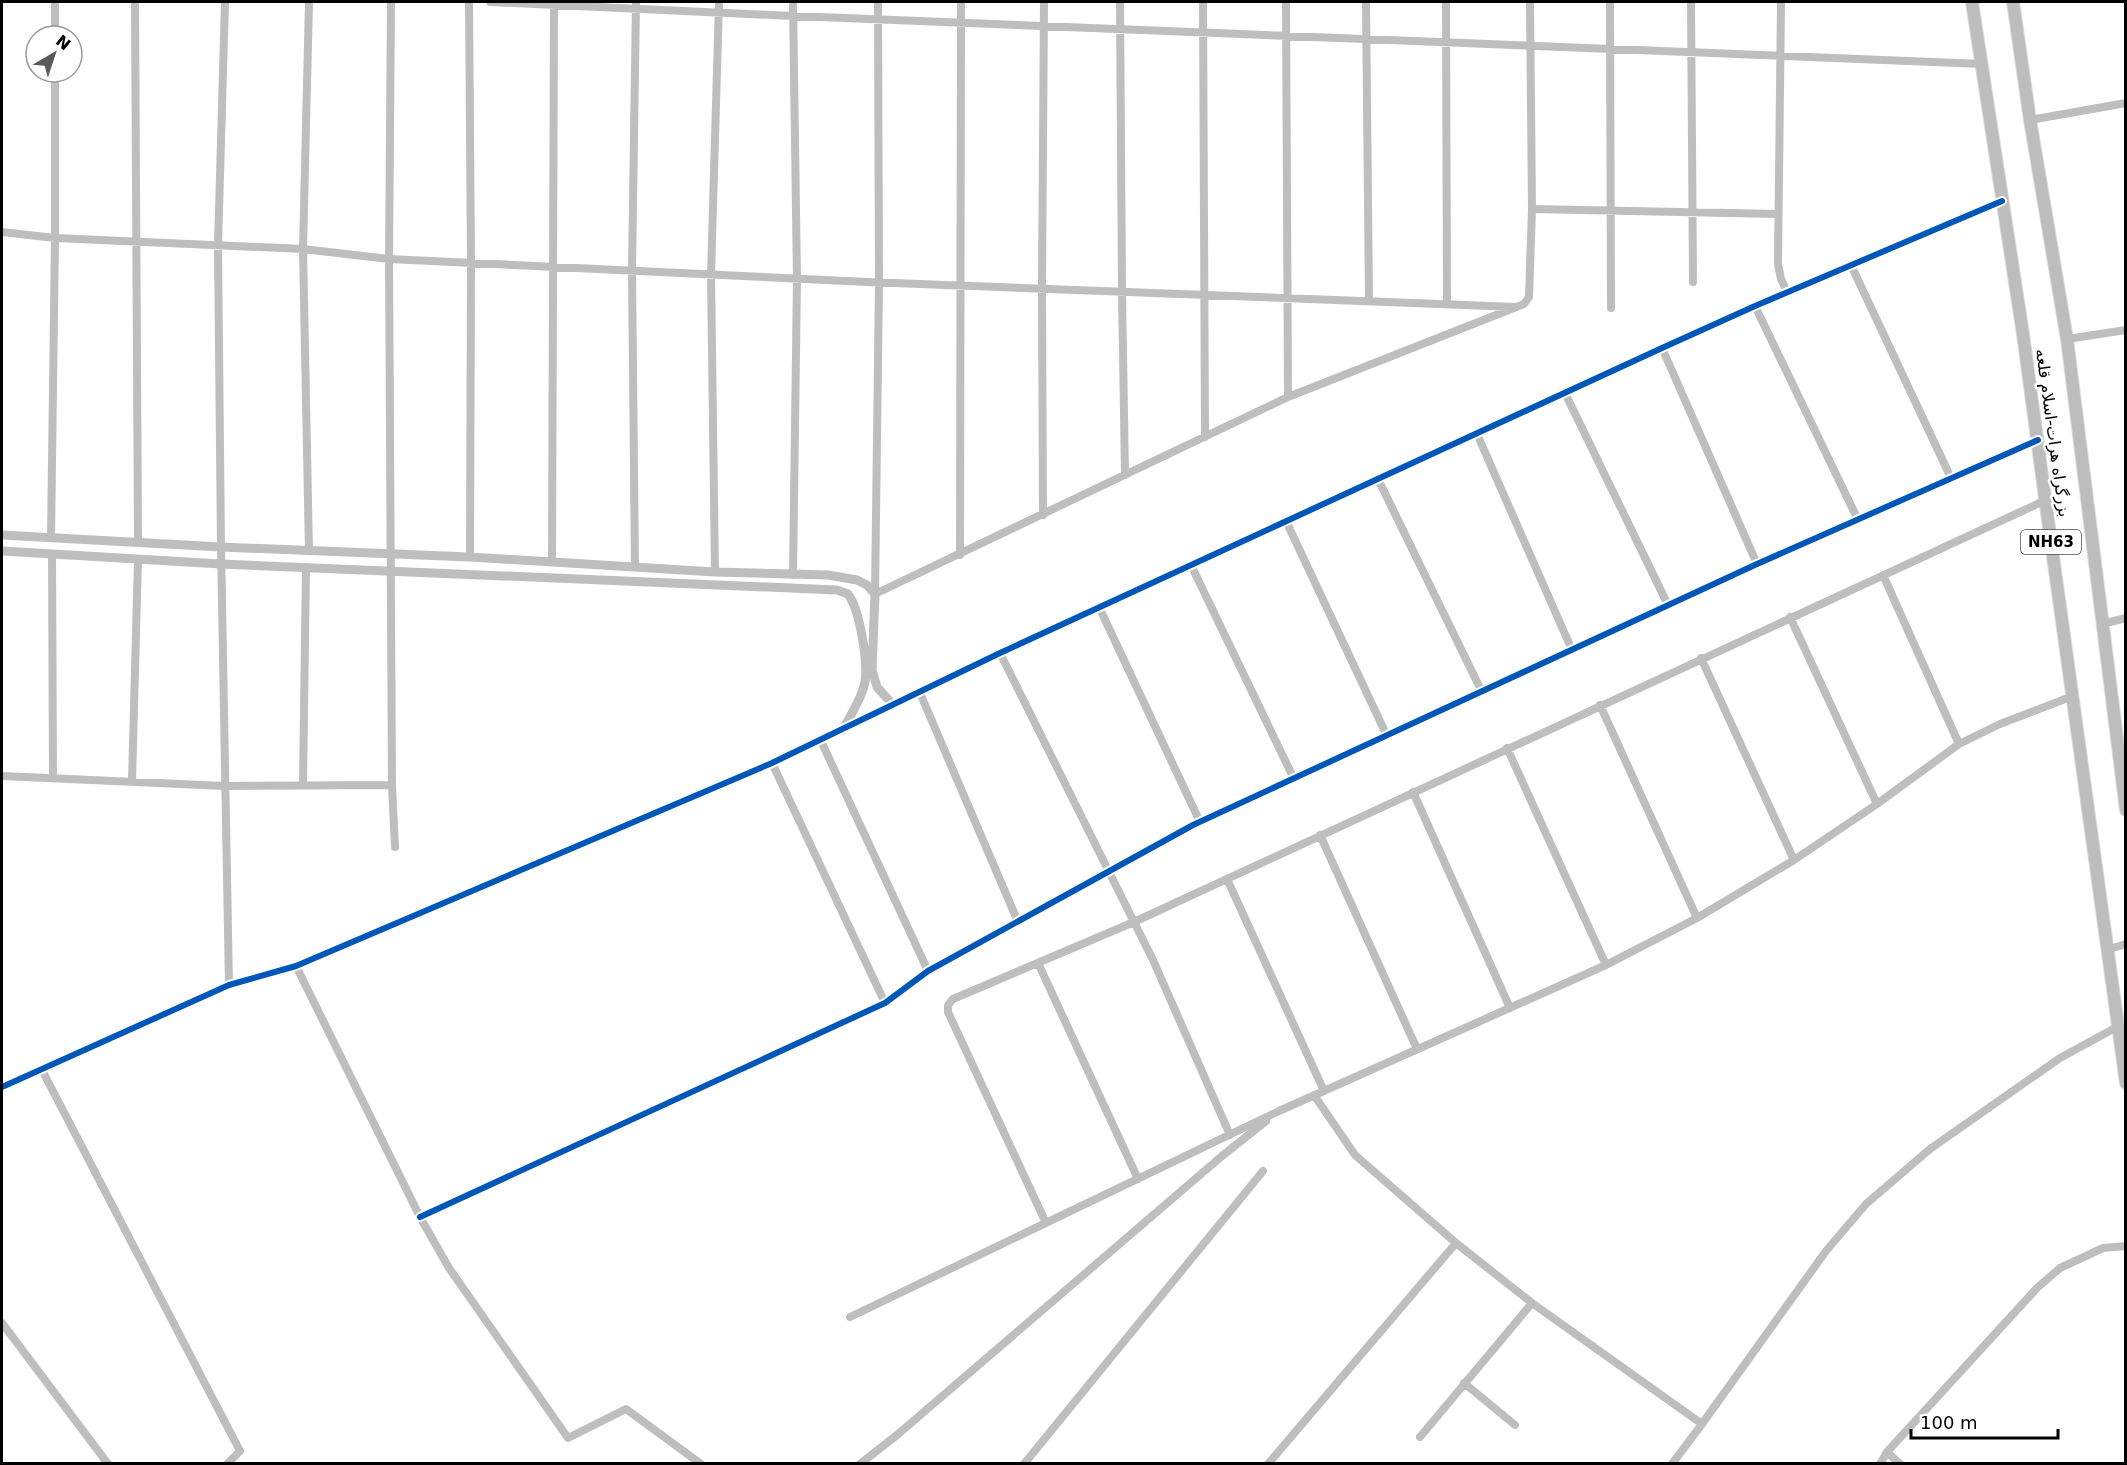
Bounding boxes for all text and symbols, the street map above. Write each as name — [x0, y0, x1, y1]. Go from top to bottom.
north arrow — [24, 24, 84, 84]
text: N — [52, 31, 74, 54]
street label: بزرگراه هرات-اسلام قلعه — [2031, 348, 2074, 518]
road number: NH63 — [2021, 530, 2081, 554]
scale bar — [1911, 1402, 2058, 1440]
text: 100 m — [1920, 1412, 1978, 1433]

